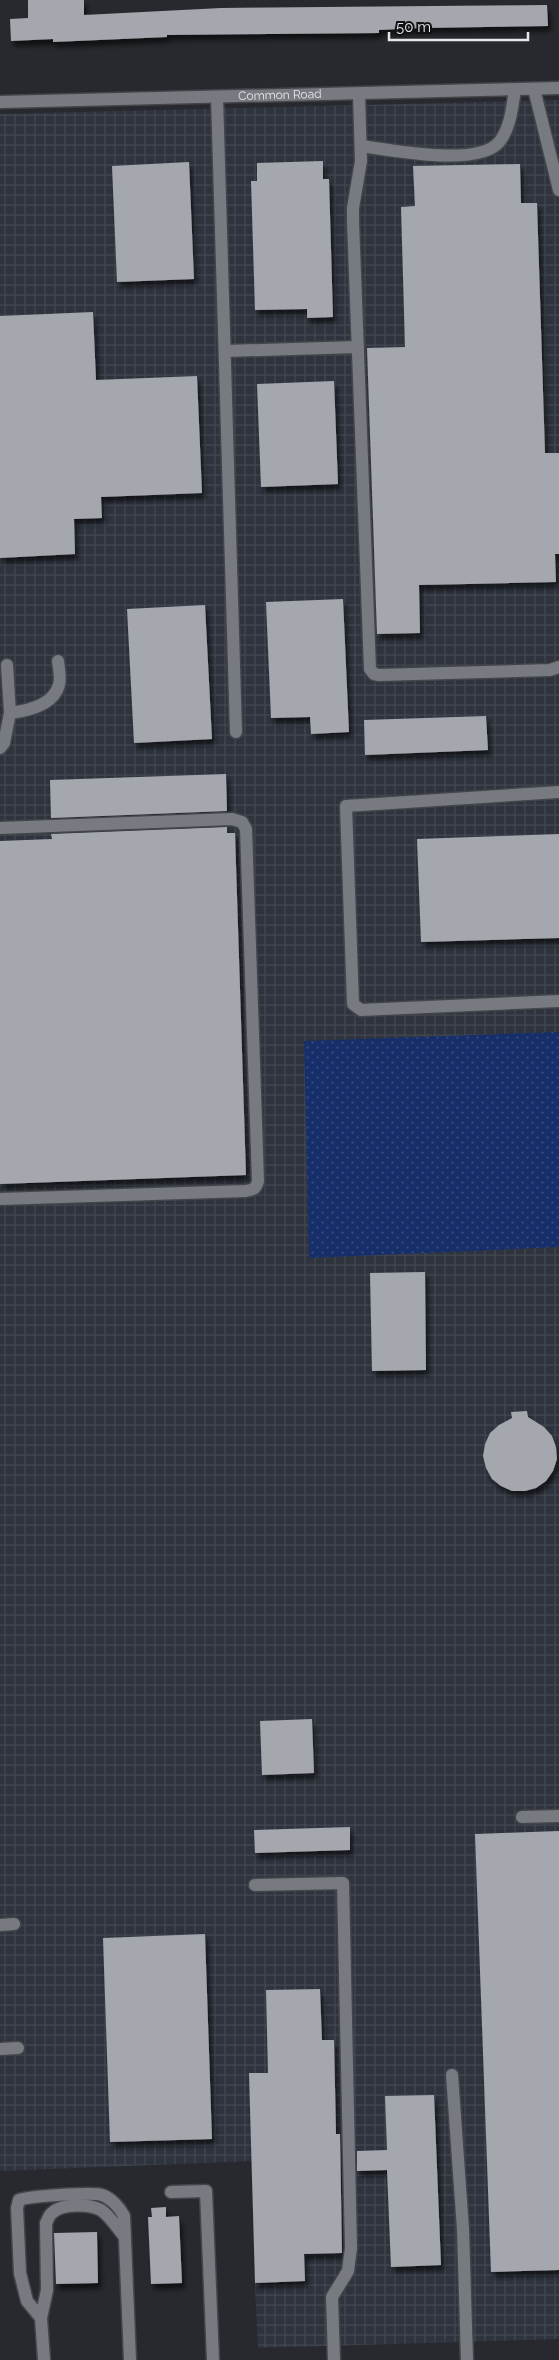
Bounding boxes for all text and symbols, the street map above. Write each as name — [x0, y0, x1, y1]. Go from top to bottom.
scale bar — [389, 10, 528, 42]
text: 50 m — [396, 18, 431, 36]
street label: Common Road — [238, 87, 322, 103]

